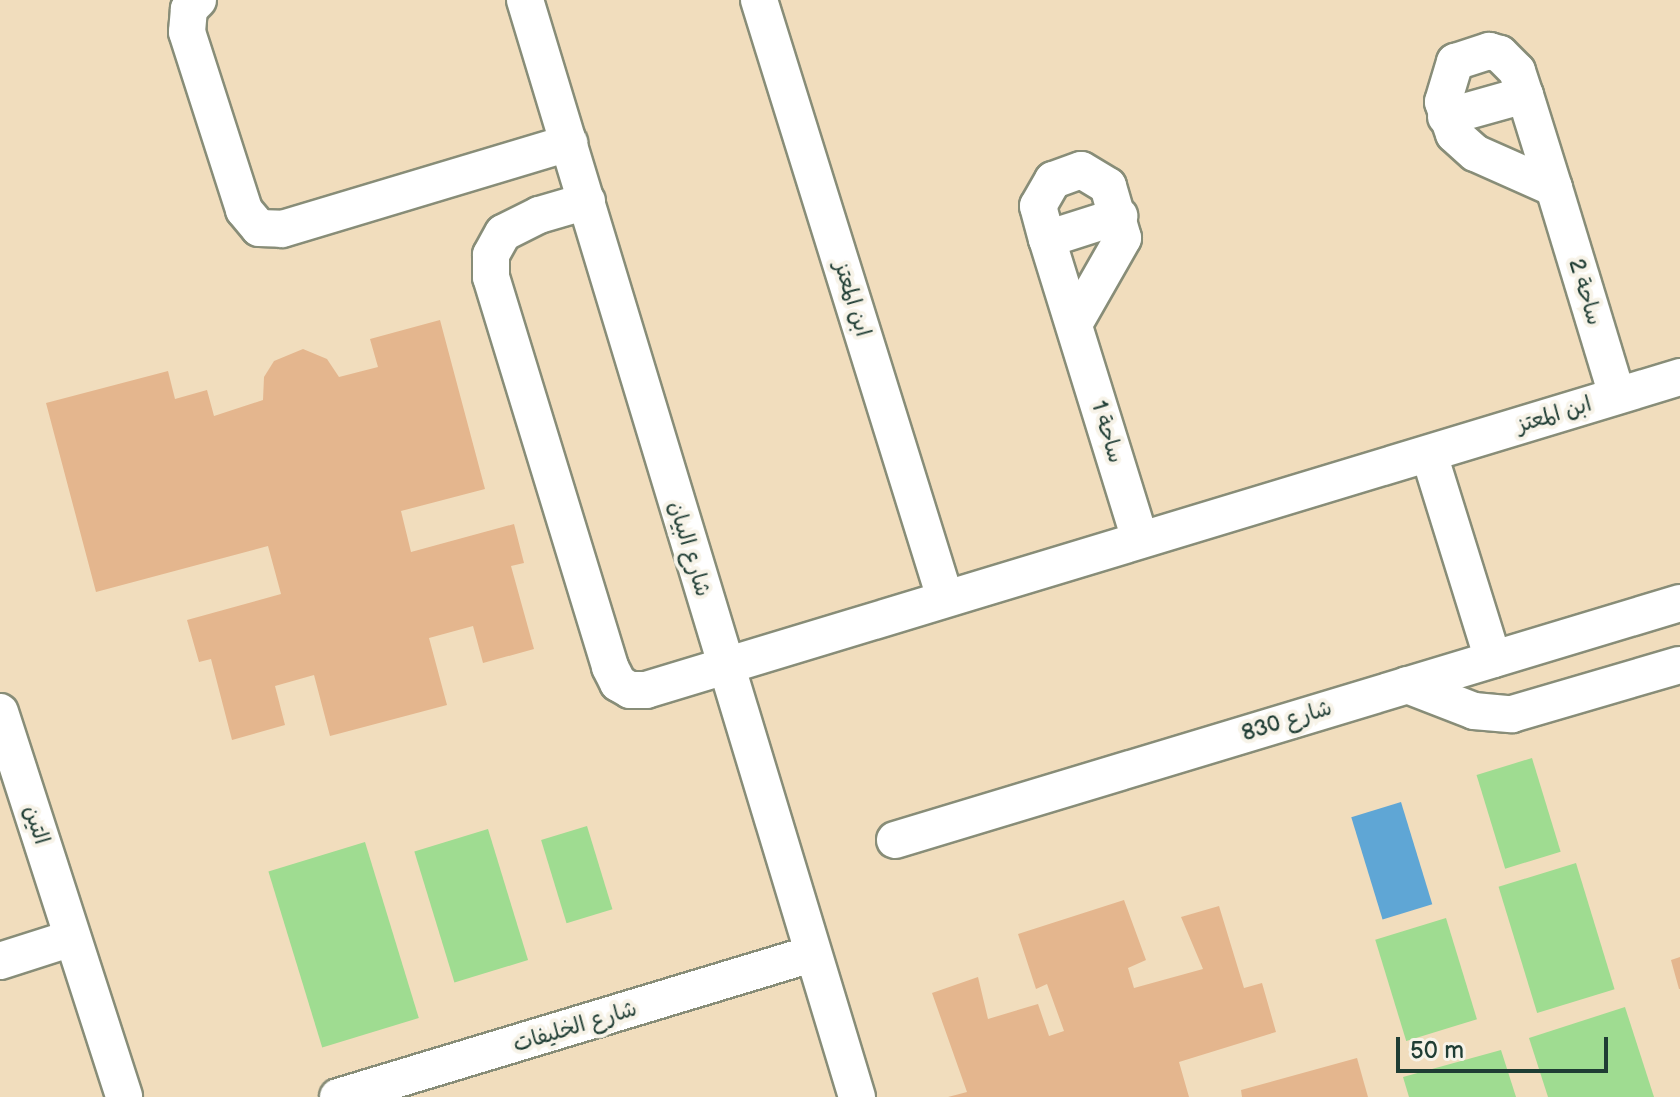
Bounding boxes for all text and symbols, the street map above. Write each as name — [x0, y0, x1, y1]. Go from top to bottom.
street label: ساحة 2 — [1562, 256, 1608, 328]
street label: ابن المعتز — [828, 258, 876, 340]
street label: ابن المعتز — [1513, 391, 1595, 439]
street label: ساحة 1 — [1085, 398, 1129, 466]
street label: شارع البيان — [662, 498, 716, 600]
street label: شارع 830 — [1239, 695, 1335, 747]
street label: التين — [17, 802, 55, 848]
street label: شارع الخليفات — [510, 996, 640, 1058]
scale bar — [1400, 1021, 1612, 1071]
text: 50 m — [1410, 1036, 1464, 1065]

